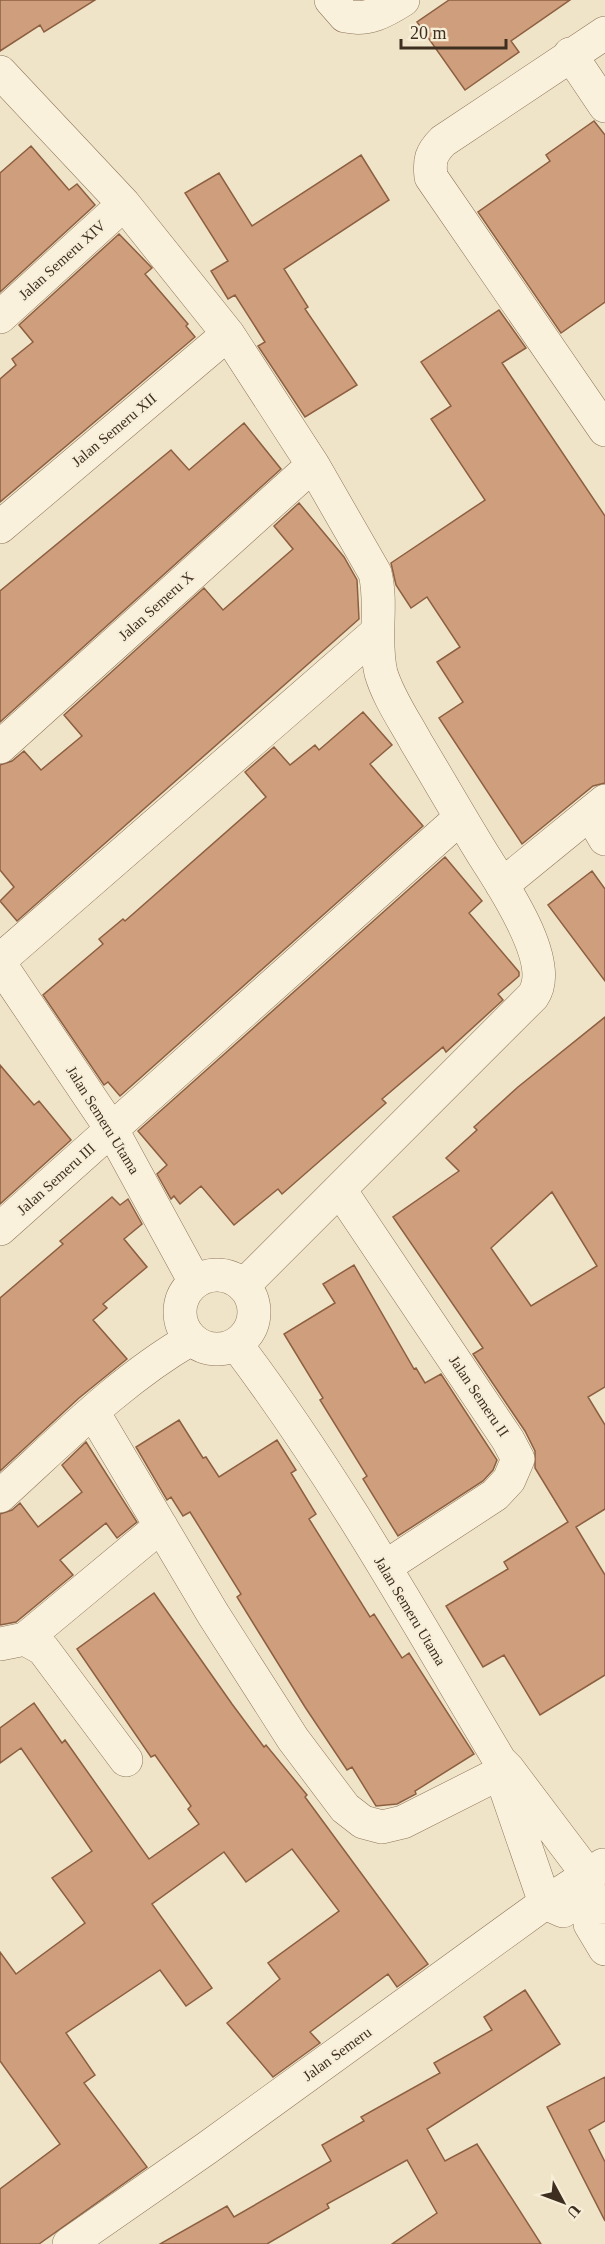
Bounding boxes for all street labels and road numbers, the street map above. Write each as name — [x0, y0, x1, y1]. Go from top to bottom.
street label: Jalan Semeru XIV — [15, 217, 109, 303]
street label: Jalan Semeru XII — [69, 390, 159, 470]
street label: Jalan Semeru X — [115, 568, 197, 644]
street label: Jalan Semeru Utama — [63, 1063, 143, 1177]
street label: Jalan Semeru III — [14, 1140, 98, 1218]
street label: Jalan Semeru II — [446, 1353, 512, 1439]
street label: Jalan Semeru Utama — [371, 1554, 449, 1669]
street label: Jalan Semeru — [300, 2024, 375, 2084]

